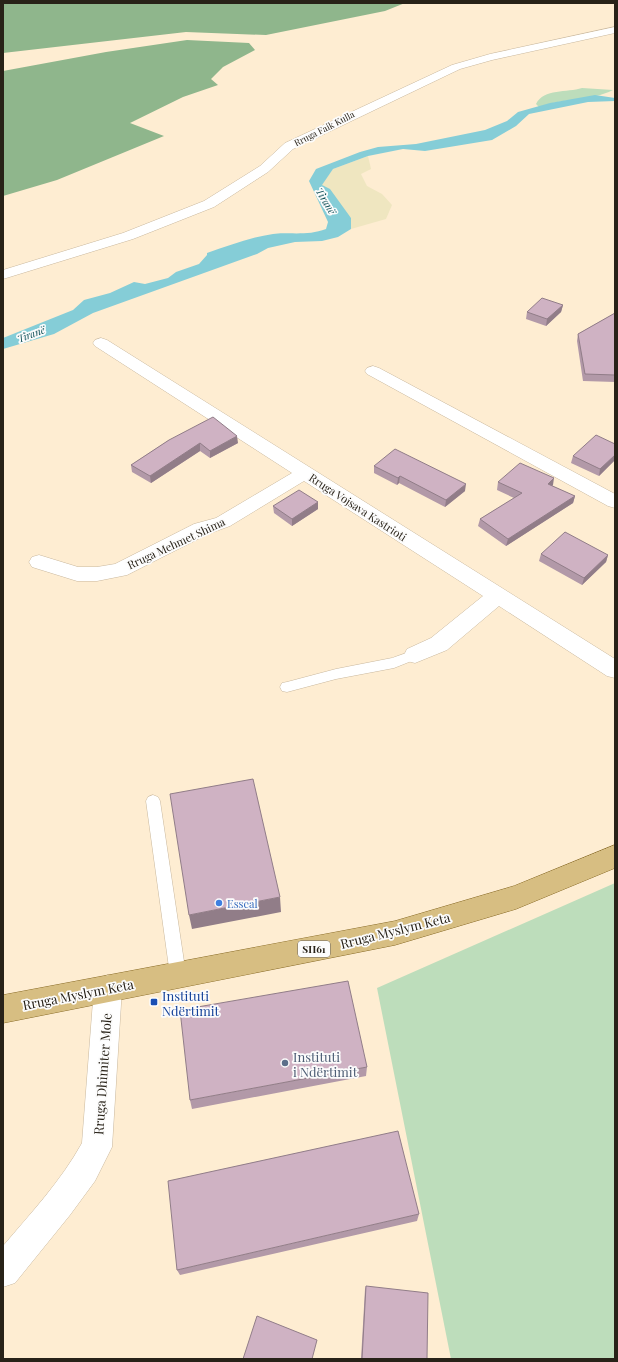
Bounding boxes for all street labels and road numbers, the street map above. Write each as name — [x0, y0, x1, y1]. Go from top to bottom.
street label: Rruga Faik Kulla — [292, 107, 357, 148]
street label: Rruga Vojsava Kastrioti — [306, 470, 410, 544]
street label: Rruga Mehmet Shima — [125, 514, 228, 572]
street label: Rruga Myslym Keta — [338, 908, 452, 952]
road number: SH61 — [298, 941, 330, 957]
street label: Rruga Myslym Keta — [21, 975, 135, 1013]
street label: Rruga Dhimiter Mole — [89, 1012, 115, 1136]

